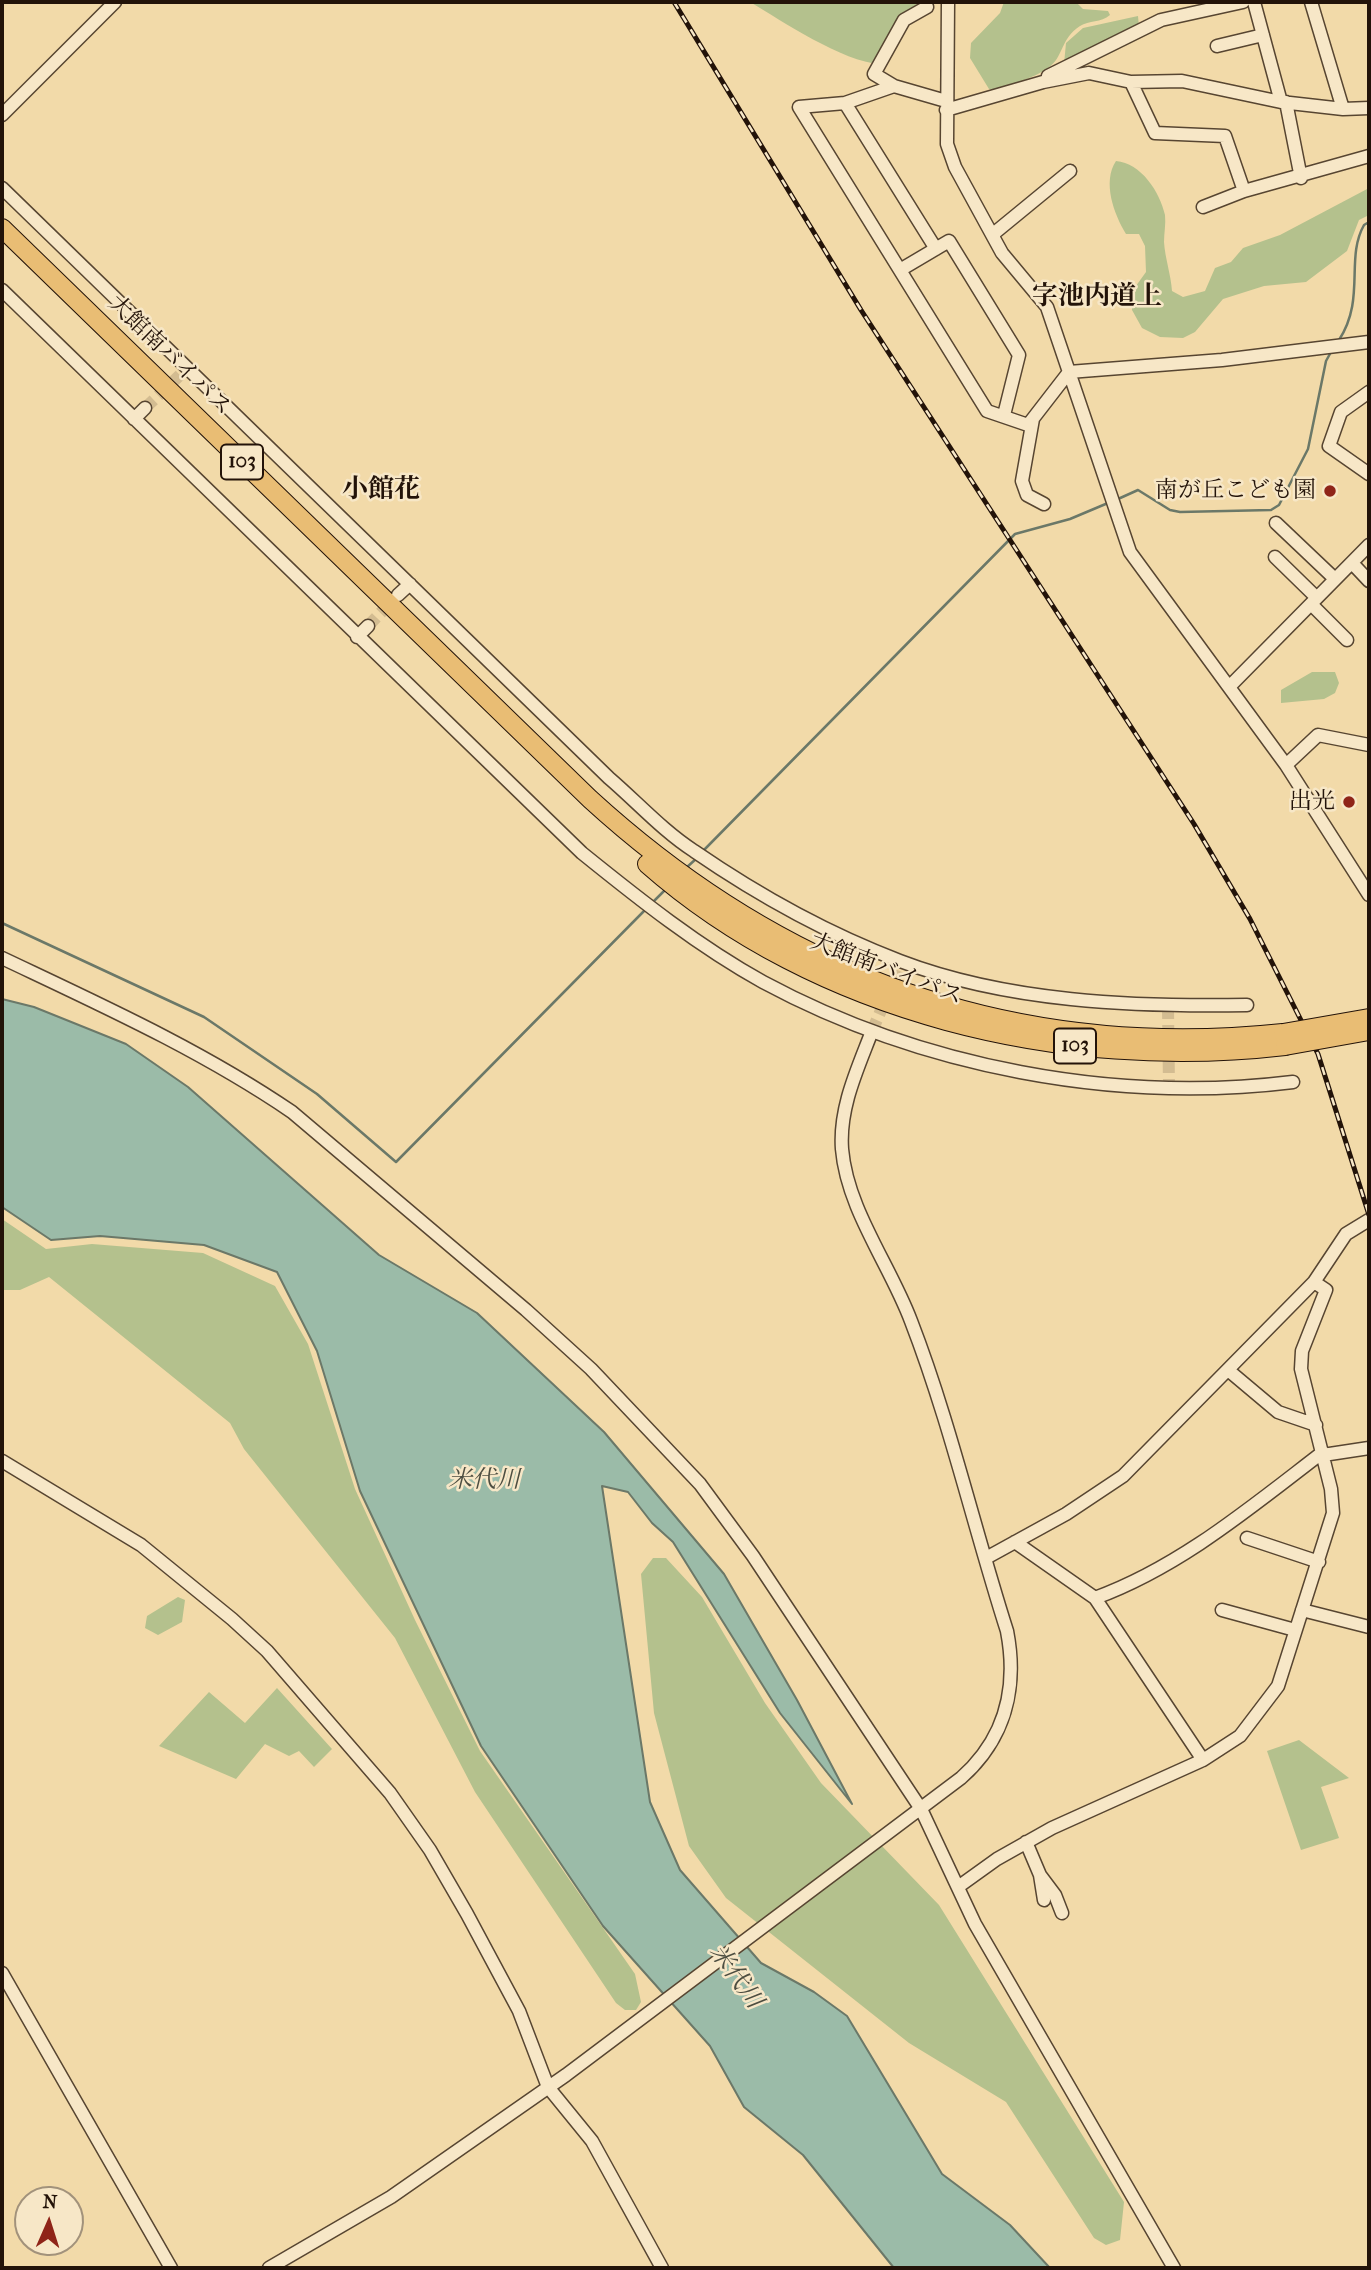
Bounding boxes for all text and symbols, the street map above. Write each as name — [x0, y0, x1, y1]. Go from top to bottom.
district label: 字池内道上 — [1032, 282, 1162, 314]
street label: 大館南バイパス — [102, 290, 236, 422]
road number: 103 — [221, 444, 263, 480]
district label: 小館花 — [342, 475, 420, 507]
place label: 南が丘こども園 — [1155, 477, 1316, 505]
marker: 南が丘こども園 — [1322, 483, 1338, 499]
place label: 出光 — [1289, 788, 1335, 816]
marker: 出光 — [1341, 794, 1357, 810]
street label: 大館南バイパス — [806, 928, 966, 1012]
road number: 103 — [1054, 1028, 1096, 1064]
water label: 米代川 — [448, 1467, 520, 1495]
water label: 米代川 — [702, 1939, 768, 2015]
north arrow — [14, 2186, 84, 2256]
text: N — [42, 2191, 58, 2213]

